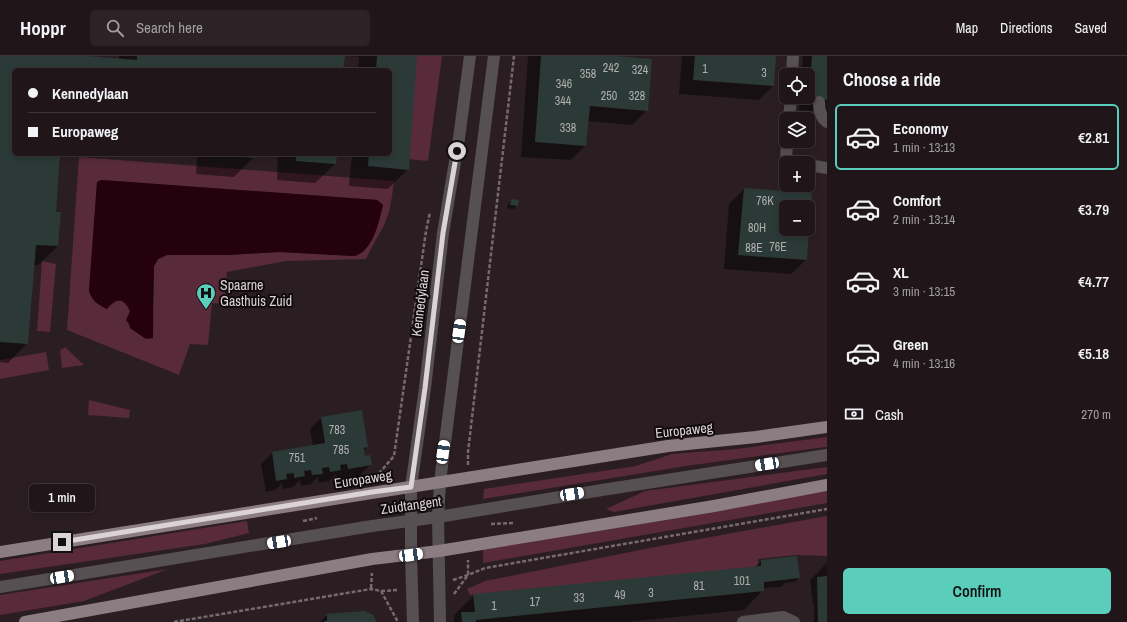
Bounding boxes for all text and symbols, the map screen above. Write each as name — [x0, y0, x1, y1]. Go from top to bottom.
search box — [90, 10, 370, 46]
text: Hoppr — [20, 15, 66, 41]
icon: search — [104, 17, 126, 39]
text: Search here — [136, 17, 203, 38]
text: Map — [956, 19, 978, 37]
text: Directions — [1000, 19, 1052, 37]
text: Saved — [1074, 19, 1107, 37]
house number: 242 — [603, 60, 619, 76]
house number: 1 — [702, 61, 708, 77]
house number: 324 — [632, 62, 649, 78]
house number: 3 — [761, 65, 767, 81]
house number: 358 — [580, 66, 596, 82]
text: Choose a ride — [843, 67, 941, 92]
map controls — [779, 68, 815, 236]
button: locate — [779, 68, 815, 104]
house number: 346 — [556, 76, 572, 92]
text: Kennedylaan — [52, 83, 129, 104]
house number: 250 — [601, 88, 617, 104]
house number: 328 — [629, 88, 645, 104]
house number: 344 — [555, 93, 572, 109]
button: layers — [779, 112, 815, 148]
text: Economy — [893, 118, 948, 139]
icon: car — [845, 119, 881, 155]
house number: 338 — [560, 120, 576, 136]
text: Europaweg — [52, 121, 118, 142]
text: €2.81 — [1078, 127, 1109, 148]
text: 1 min · 13:13 — [893, 139, 955, 156]
route start — [448, 142, 466, 160]
button: + — [779, 156, 815, 192]
text: Comfort — [893, 190, 941, 211]
icon: car — [845, 191, 881, 227]
house number: 76K — [756, 193, 774, 209]
text: €3.79 — [1078, 199, 1109, 220]
button: − — [779, 200, 815, 236]
text: 2 min · 13:14 — [893, 211, 955, 228]
house number: 80H — [748, 220, 766, 236]
house number: 76E — [769, 239, 787, 255]
house number: 88E — [745, 240, 763, 256]
text: XL — [893, 262, 909, 283]
icon: car — [845, 263, 881, 299]
street label: Kennedylaan — [407, 269, 433, 337]
text: €4.77 — [1078, 271, 1109, 292]
place label: Spaarne Gasthuis Zuid — [220, 276, 292, 310]
hospital icon: Spaarne Gasthuis Zuid — [195, 282, 217, 310]
text: 3 min · 13:15 — [893, 283, 955, 300]
car — [451, 318, 467, 344]
text: Green — [893, 334, 929, 355]
icon: car — [845, 335, 881, 371]
text: €5.18 — [1078, 343, 1109, 364]
text: 4 min · 13:16 — [893, 355, 955, 372]
icon: cash — [843, 403, 865, 425]
text: Cash — [875, 404, 904, 425]
text: 270 m — [1081, 406, 1111, 423]
street label: Europaweg — [654, 418, 714, 442]
house number: 783 — [329, 422, 345, 438]
car — [435, 439, 451, 465]
house number: 785 — [333, 442, 350, 458]
house number: 751 — [289, 450, 306, 466]
car — [754, 456, 780, 472]
street label: Europaweg — [333, 465, 394, 492]
callout: 1 min — [29, 484, 95, 512]
car — [559, 486, 585, 502]
text: 1 min — [48, 489, 76, 506]
street label: Zuidtangent — [379, 492, 443, 518]
route end — [53, 533, 71, 551]
car — [266, 534, 292, 550]
car — [398, 547, 424, 563]
button: Confirm — [843, 568, 1111, 614]
car — [49, 569, 75, 585]
house number: 101 — [734, 573, 751, 589]
house number: 81 — [694, 578, 705, 594]
house number: 3 — [648, 585, 654, 601]
house number: 49 — [615, 587, 625, 603]
house number: 33 — [574, 590, 584, 606]
house number: 17 — [530, 594, 541, 610]
house number: 1 — [491, 598, 497, 614]

